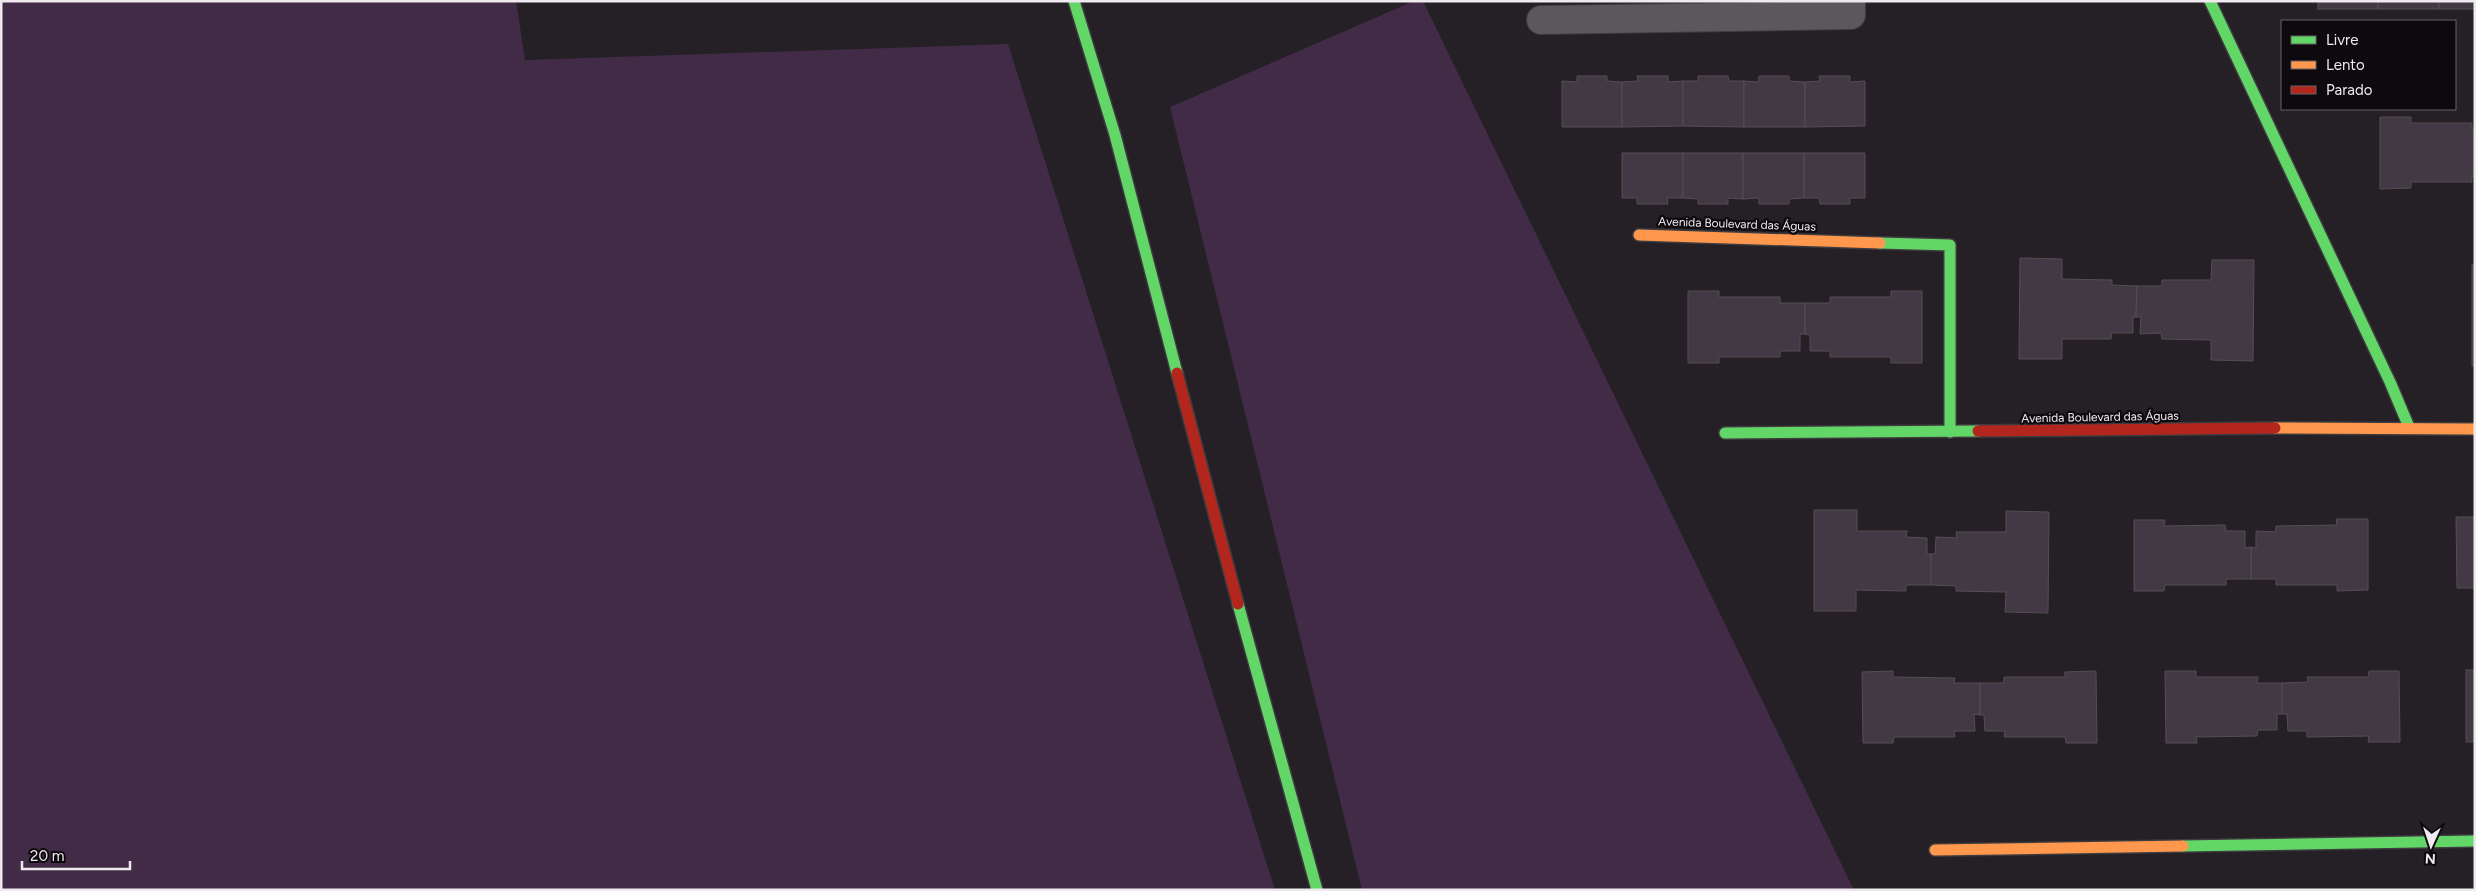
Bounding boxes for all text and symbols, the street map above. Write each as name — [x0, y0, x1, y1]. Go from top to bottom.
legend — [2281, 20, 2456, 110]
text: Livre — [2326, 31, 2358, 49]
text: Lento — [2326, 56, 2365, 74]
text: Parado — [2326, 81, 2373, 99]
street label: Avenida Boulevard das Águas — [1658, 214, 1817, 234]
street label: Avenida Boulevard das Águas — [2021, 409, 2179, 425]
north arrow — [2406, 821, 2456, 871]
scale bar — [22, 838, 130, 870]
text: 20 m — [30, 847, 64, 865]
text: N — [2424, 850, 2436, 867]

